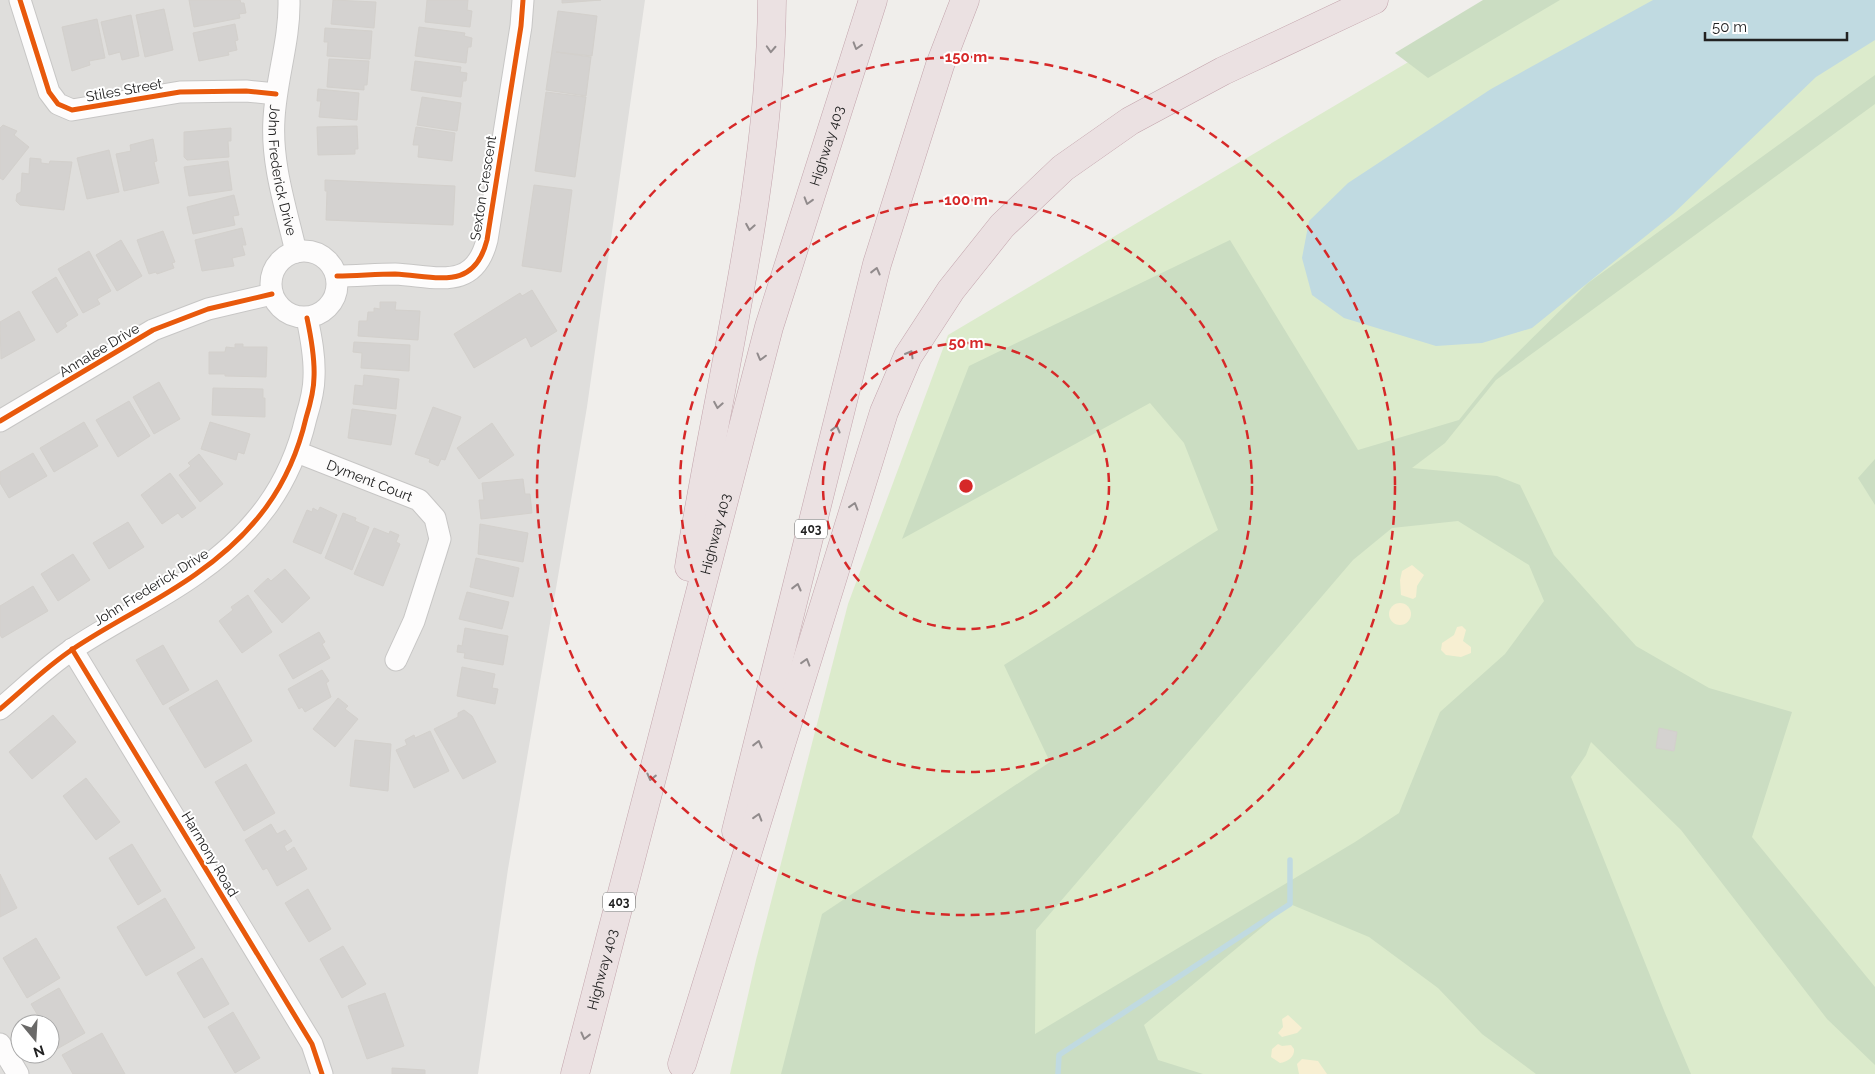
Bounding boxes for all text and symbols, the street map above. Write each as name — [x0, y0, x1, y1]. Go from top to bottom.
scale bar — [1705, 10, 1848, 42]
text: 50 m — [1712, 18, 1747, 36]
one-way arrow — [853, 42, 863, 50]
one-way arrow — [766, 45, 777, 53]
text: 150 m — [945, 48, 987, 66]
street label: Stiles Street — [85, 75, 164, 105]
street label: John Frederick Drive — [266, 104, 300, 237]
street label: Highway 403 — [806, 104, 847, 188]
street label: Sexton Crescent — [467, 134, 499, 242]
text: 100 m — [944, 191, 988, 209]
one-way arrow — [804, 197, 814, 205]
one-way arrow — [746, 223, 756, 232]
one-way arrow — [870, 267, 881, 276]
street label: Annalee Drive — [56, 320, 142, 380]
text: 50 m — [948, 334, 984, 352]
one-way arrow — [904, 350, 914, 359]
one-way arrow — [756, 352, 767, 361]
one-way arrow — [714, 400, 724, 409]
one-way arrow — [830, 424, 841, 433]
street label: Dyment Court — [324, 456, 415, 505]
centre of rings — [957, 477, 975, 495]
street label: Highway 403 — [697, 492, 733, 576]
one-way arrow — [849, 503, 859, 511]
road number: 403 — [795, 520, 827, 538]
street label: John Frederick Drive — [91, 545, 211, 629]
one-way arrow — [791, 582, 802, 591]
one-way arrow — [801, 658, 811, 666]
one-way arrow — [752, 740, 763, 749]
one-way arrow — [646, 772, 657, 781]
street label: Harmony Road — [178, 809, 242, 899]
one-way arrow — [753, 813, 763, 822]
road number: 403 — [603, 892, 635, 912]
street label: Highway 403 — [584, 927, 620, 1012]
north arrow — [10, 1014, 60, 1064]
one-way arrow — [580, 1031, 591, 1040]
text: N — [31, 1042, 47, 1061]

